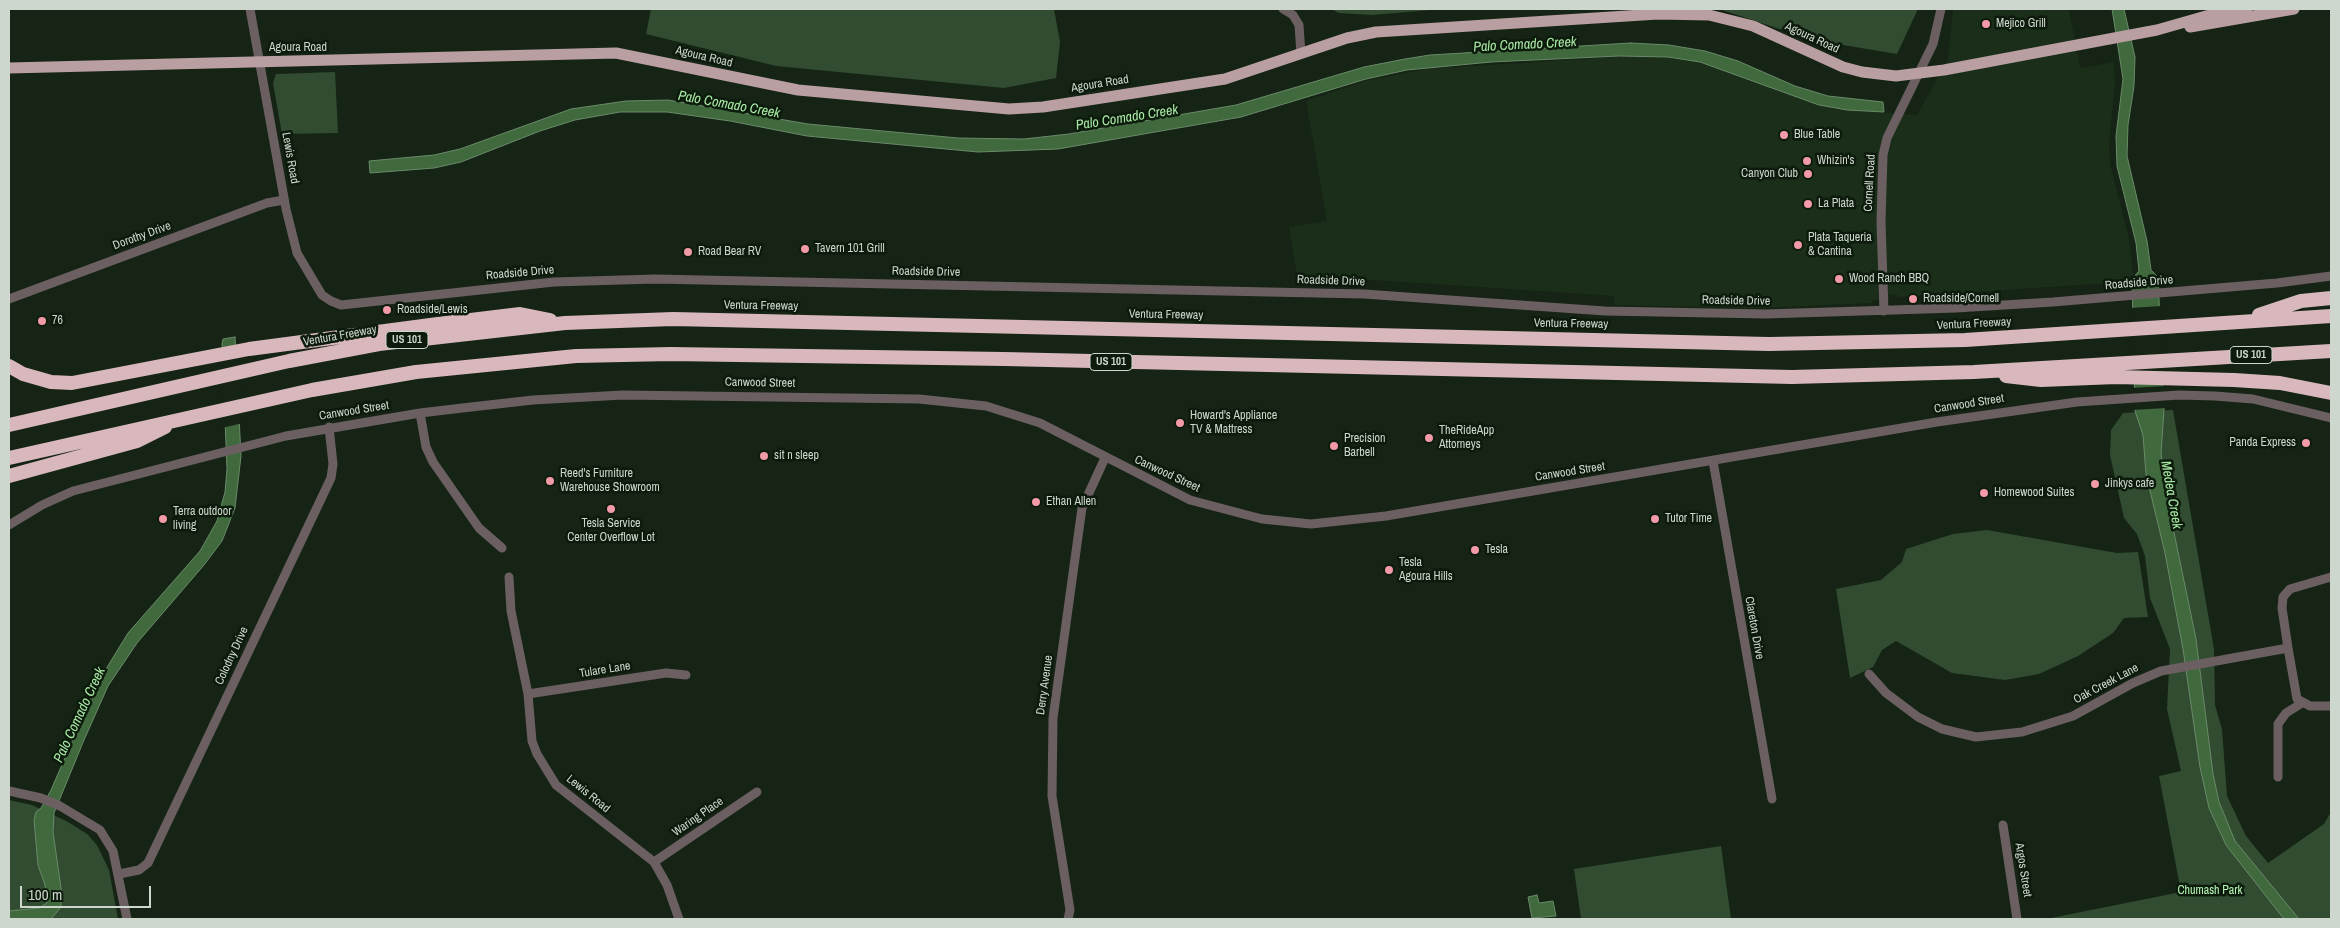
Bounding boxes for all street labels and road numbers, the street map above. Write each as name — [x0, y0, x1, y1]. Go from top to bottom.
street label: Agoura Road — [1783, 19, 1841, 57]
street label: Agoura Road — [269, 41, 327, 55]
street label: Agoura Road — [674, 43, 734, 71]
street label: Agoura Road — [1070, 72, 1130, 96]
street label: Lewis Road — [278, 131, 302, 185]
street label: Cornell Road — [1861, 154, 1879, 212]
street label: Dorothy Drive — [111, 219, 173, 253]
street label: Roadside Drive — [485, 263, 555, 283]
street label: Roadside Drive — [892, 264, 960, 280]
street label: Roadside Drive — [1297, 273, 1365, 289]
street label: Roadside Drive — [2104, 273, 2174, 293]
street label: Roadside Drive — [1702, 293, 1770, 309]
street label: Ventura Freeway — [724, 298, 798, 314]
street label: Ventura Freeway — [1129, 307, 1203, 323]
street label: Ventura Freeway — [1936, 315, 2012, 333]
street label: Ventura Freeway — [1534, 316, 1608, 332]
street label: Ventura Freeway — [302, 322, 378, 350]
road number: US 101 — [386, 332, 428, 348]
road number: US 101 — [2230, 346, 2272, 364]
road number: US 101 — [1090, 354, 1132, 371]
street label: Canwood Street — [725, 375, 795, 391]
street label: Canwood Street — [1933, 391, 2005, 417]
street label: Canwood Street — [318, 398, 390, 424]
street label: Canwood Street — [1132, 453, 1202, 495]
street label: Canwood Street — [1534, 459, 1606, 485]
street label: Clareton Drive — [1741, 596, 1767, 660]
street label: Colodny Drive — [212, 625, 252, 687]
street label: Derry Avenue — [1034, 654, 1056, 716]
street label: Tulare Lane — [578, 659, 632, 681]
street label: Oak Creek Lane — [2071, 661, 2141, 707]
street label: Lewis Road — [563, 772, 613, 816]
street label: Waring Place — [670, 794, 726, 840]
street label: Argos Street — [2012, 842, 2034, 898]

